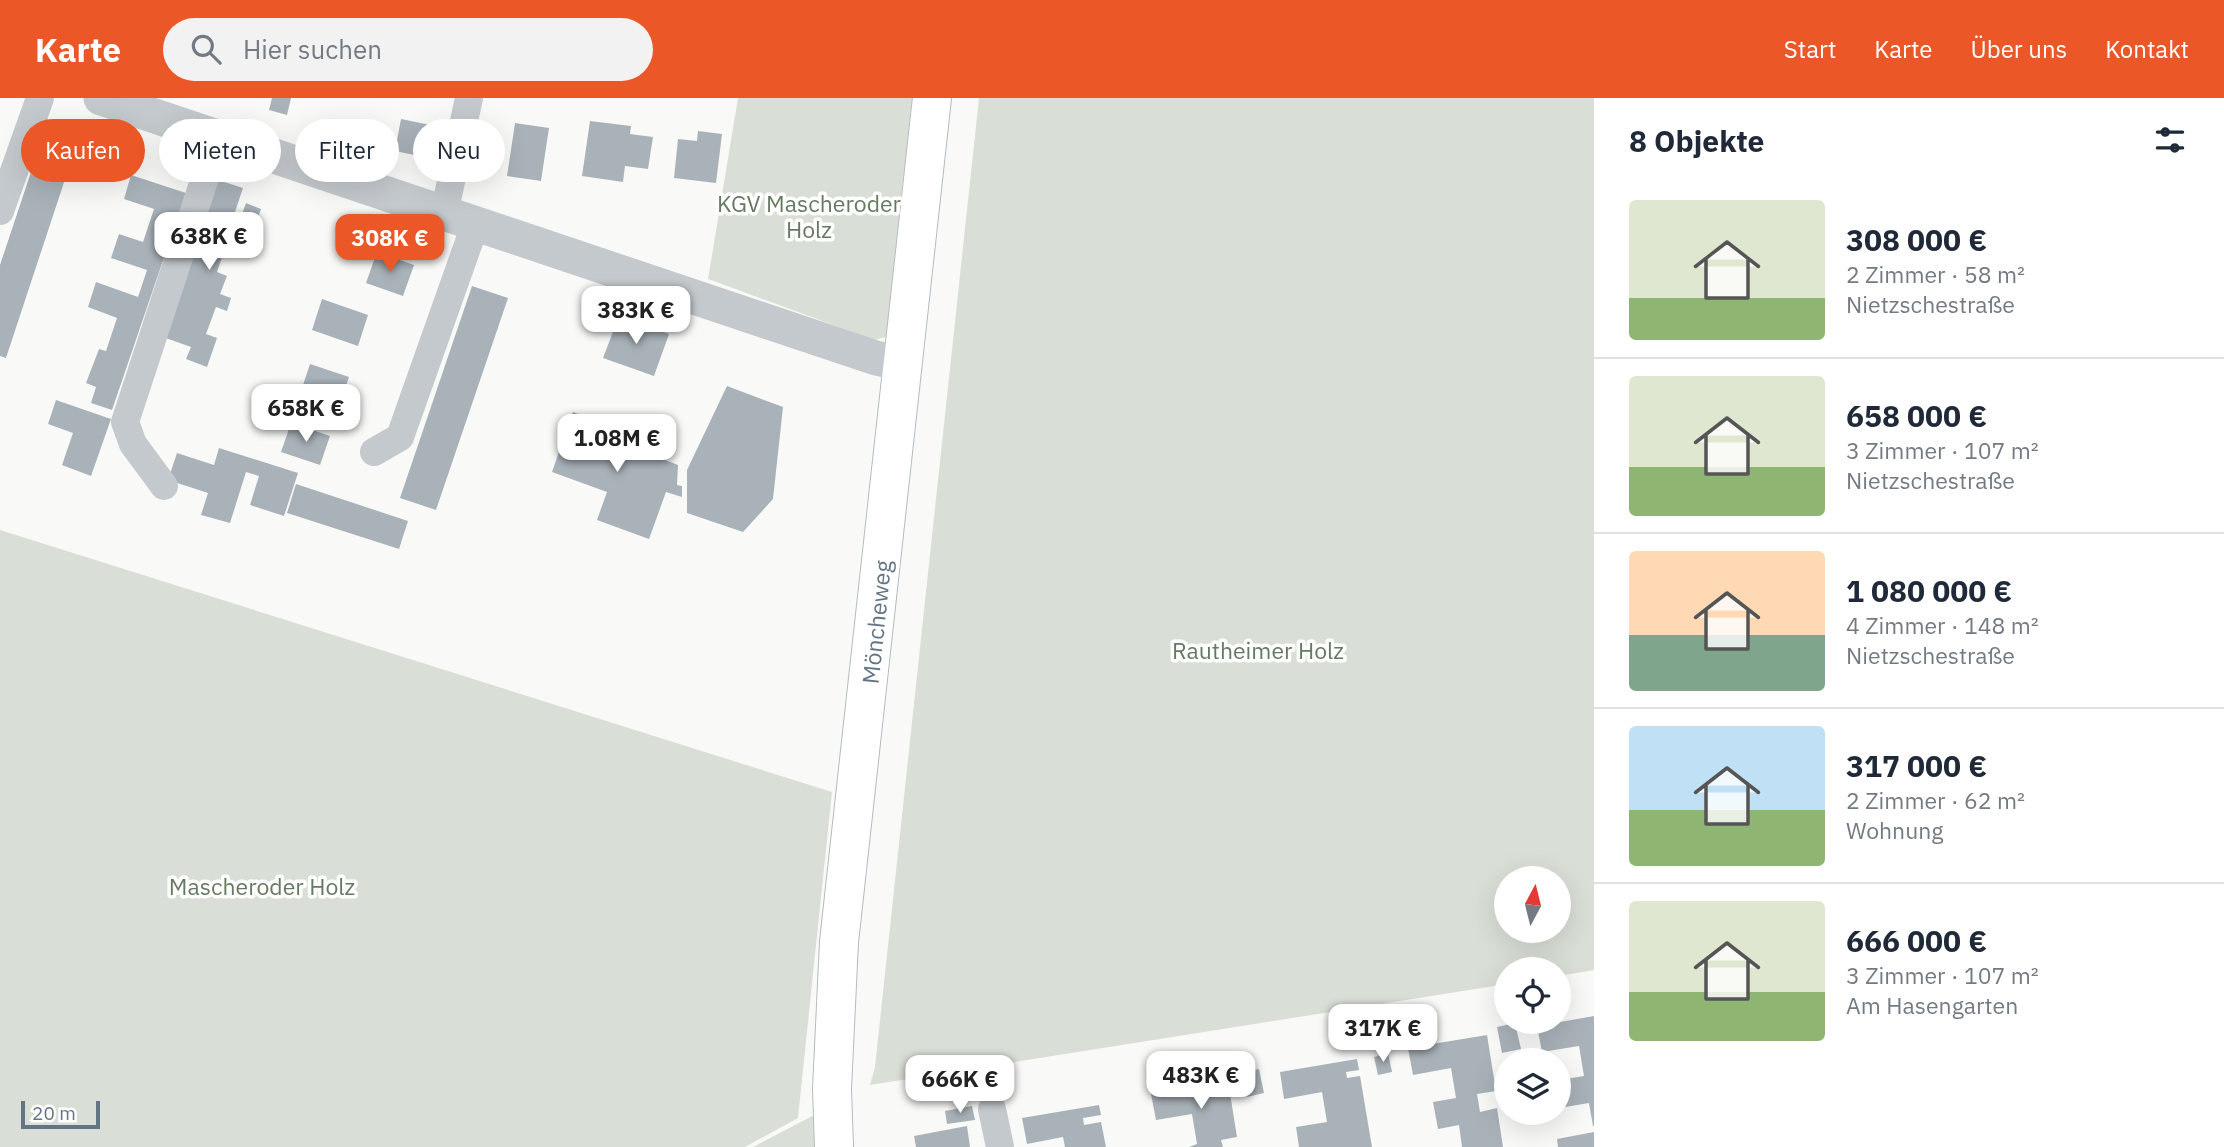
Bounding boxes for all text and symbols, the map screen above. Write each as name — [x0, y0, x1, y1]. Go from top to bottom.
search box — [163, 18, 653, 81]
text: Karte — [35, 28, 121, 71]
icon: search — [187, 30, 225, 68]
text: Hier suchen — [243, 32, 382, 66]
text: Start — [1784, 33, 1836, 65]
text: Karte — [1874, 33, 1932, 65]
text: Über uns — [1970, 33, 2067, 65]
text: Kontakt — [2105, 33, 2189, 65]
chip: Kaufen — [21, 119, 145, 182]
chip: Mieten — [159, 119, 281, 182]
chip: Filter — [295, 119, 399, 182]
chip: Neu — [413, 119, 505, 182]
text: 8 Objekte — [1629, 121, 1764, 160]
icon: filters — [2151, 121, 2189, 159]
park label: KGV Mascheroder Holz — [717, 188, 902, 244]
pin: 638K € — [152, 212, 266, 272]
pin: 308K € — [333, 214, 447, 274]
text: 638K € — [170, 220, 248, 250]
text: 308 000 € — [1846, 220, 1987, 259]
text: 308K € — [351, 222, 429, 252]
icon: home — [1685, 228, 1769, 312]
text: 2 Zimmer · 58 m² — [1846, 259, 2025, 289]
pin: 383K € — [579, 286, 693, 346]
text: Nietzschestraße — [1846, 289, 2015, 319]
text: 383K € — [597, 294, 675, 324]
pin: 658K € — [249, 384, 363, 444]
text: 658K € — [267, 392, 345, 422]
text: 658 000 € — [1846, 396, 1987, 435]
icon: home — [1685, 404, 1769, 488]
pin: 1.08M € — [552, 414, 682, 474]
text: 1.08M € — [573, 422, 661, 452]
text: 3 Zimmer · 107 m² — [1846, 435, 2039, 465]
text: Nietzschestraße — [1846, 465, 2015, 495]
street label: Möncheweg — [855, 559, 897, 685]
text: 1 080 000 € — [1846, 571, 2012, 610]
icon: home — [1685, 579, 1769, 663]
text: 4 Zimmer · 148 m² — [1846, 610, 2039, 640]
park label: Rautheimer Holz — [1172, 635, 1344, 665]
text: Nietzschestraße — [1846, 640, 2015, 670]
text: 317 000 € — [1846, 746, 1987, 785]
icon: home — [1685, 754, 1769, 838]
text: 2 Zimmer · 62 m² — [1846, 785, 2025, 815]
text: Wohnung — [1846, 815, 1943, 845]
north arrow — [1494, 866, 1572, 943]
map controls — [1494, 866, 1571, 1125]
park label: Mascheroder Holz — [169, 871, 355, 901]
text: 666 000 € — [1846, 921, 1987, 960]
icon: home — [1685, 929, 1769, 1013]
button: locate — [1494, 957, 1571, 1034]
text: 3 Zimmer · 107 m² — [1846, 960, 2039, 990]
text: Am Hasengarten — [1846, 990, 2018, 1020]
pin: 317K € — [1326, 1004, 1440, 1064]
text: 317K € — [1344, 1012, 1422, 1042]
button: layers — [1494, 1048, 1571, 1125]
pin: 483K € — [1144, 1052, 1258, 1111]
pin: 666K € — [903, 1056, 1017, 1115]
text: 483K € — [1162, 1059, 1240, 1089]
text: 666K € — [921, 1063, 999, 1093]
scale bar — [21, 1098, 100, 1130]
text: 20 m — [32, 1101, 76, 1125]

